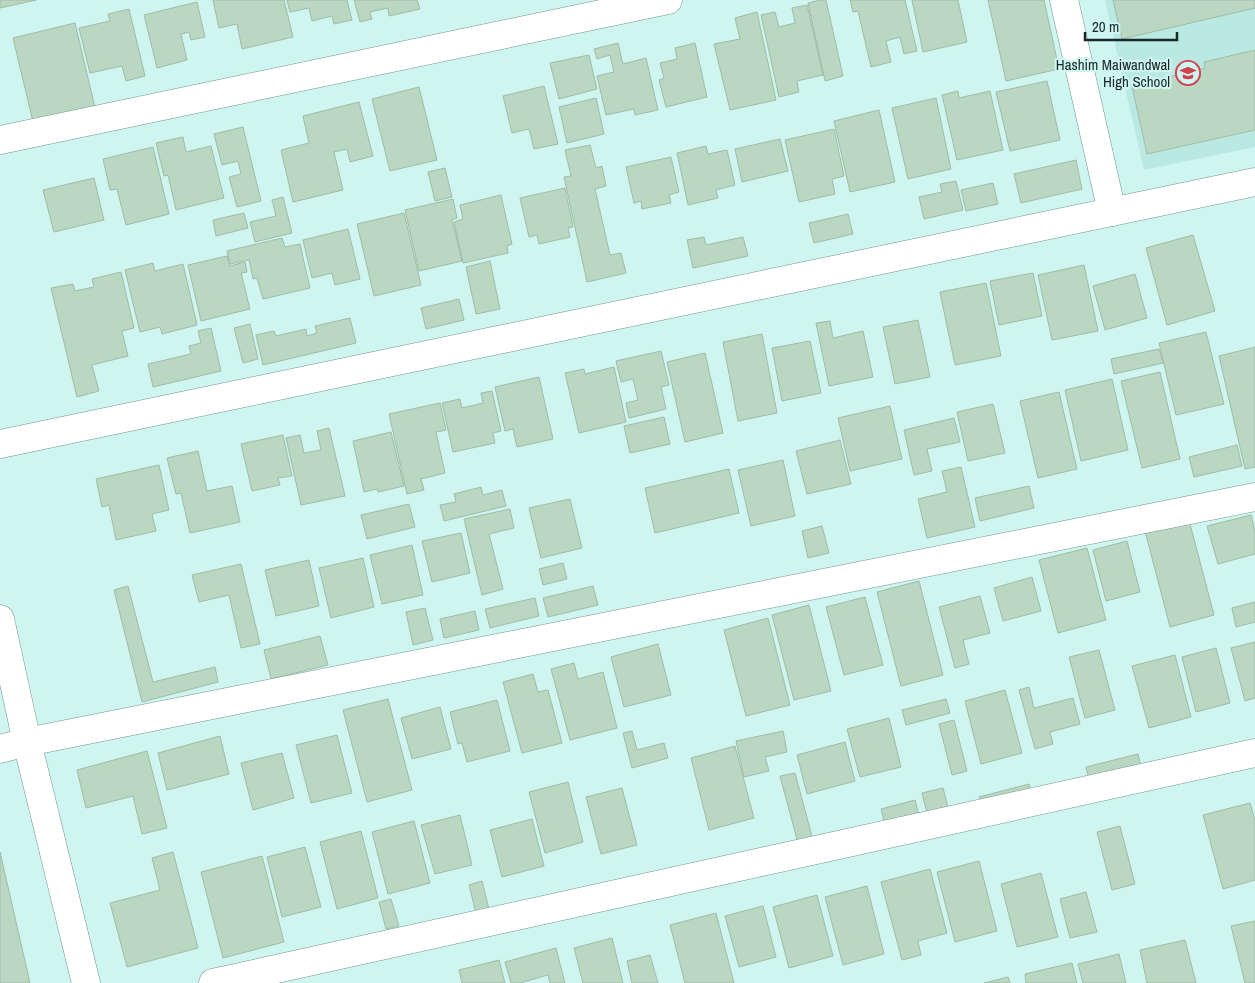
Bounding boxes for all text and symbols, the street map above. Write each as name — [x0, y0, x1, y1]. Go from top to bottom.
scale bar — [1085, 10, 1178, 42]
text: 20 m — [1092, 16, 1119, 37]
place label: Hashim Maiwandwal High School — [1056, 54, 1170, 92]
school or university icon: Hashim Maiwandwal High School — [1175, 60, 1201, 86]

